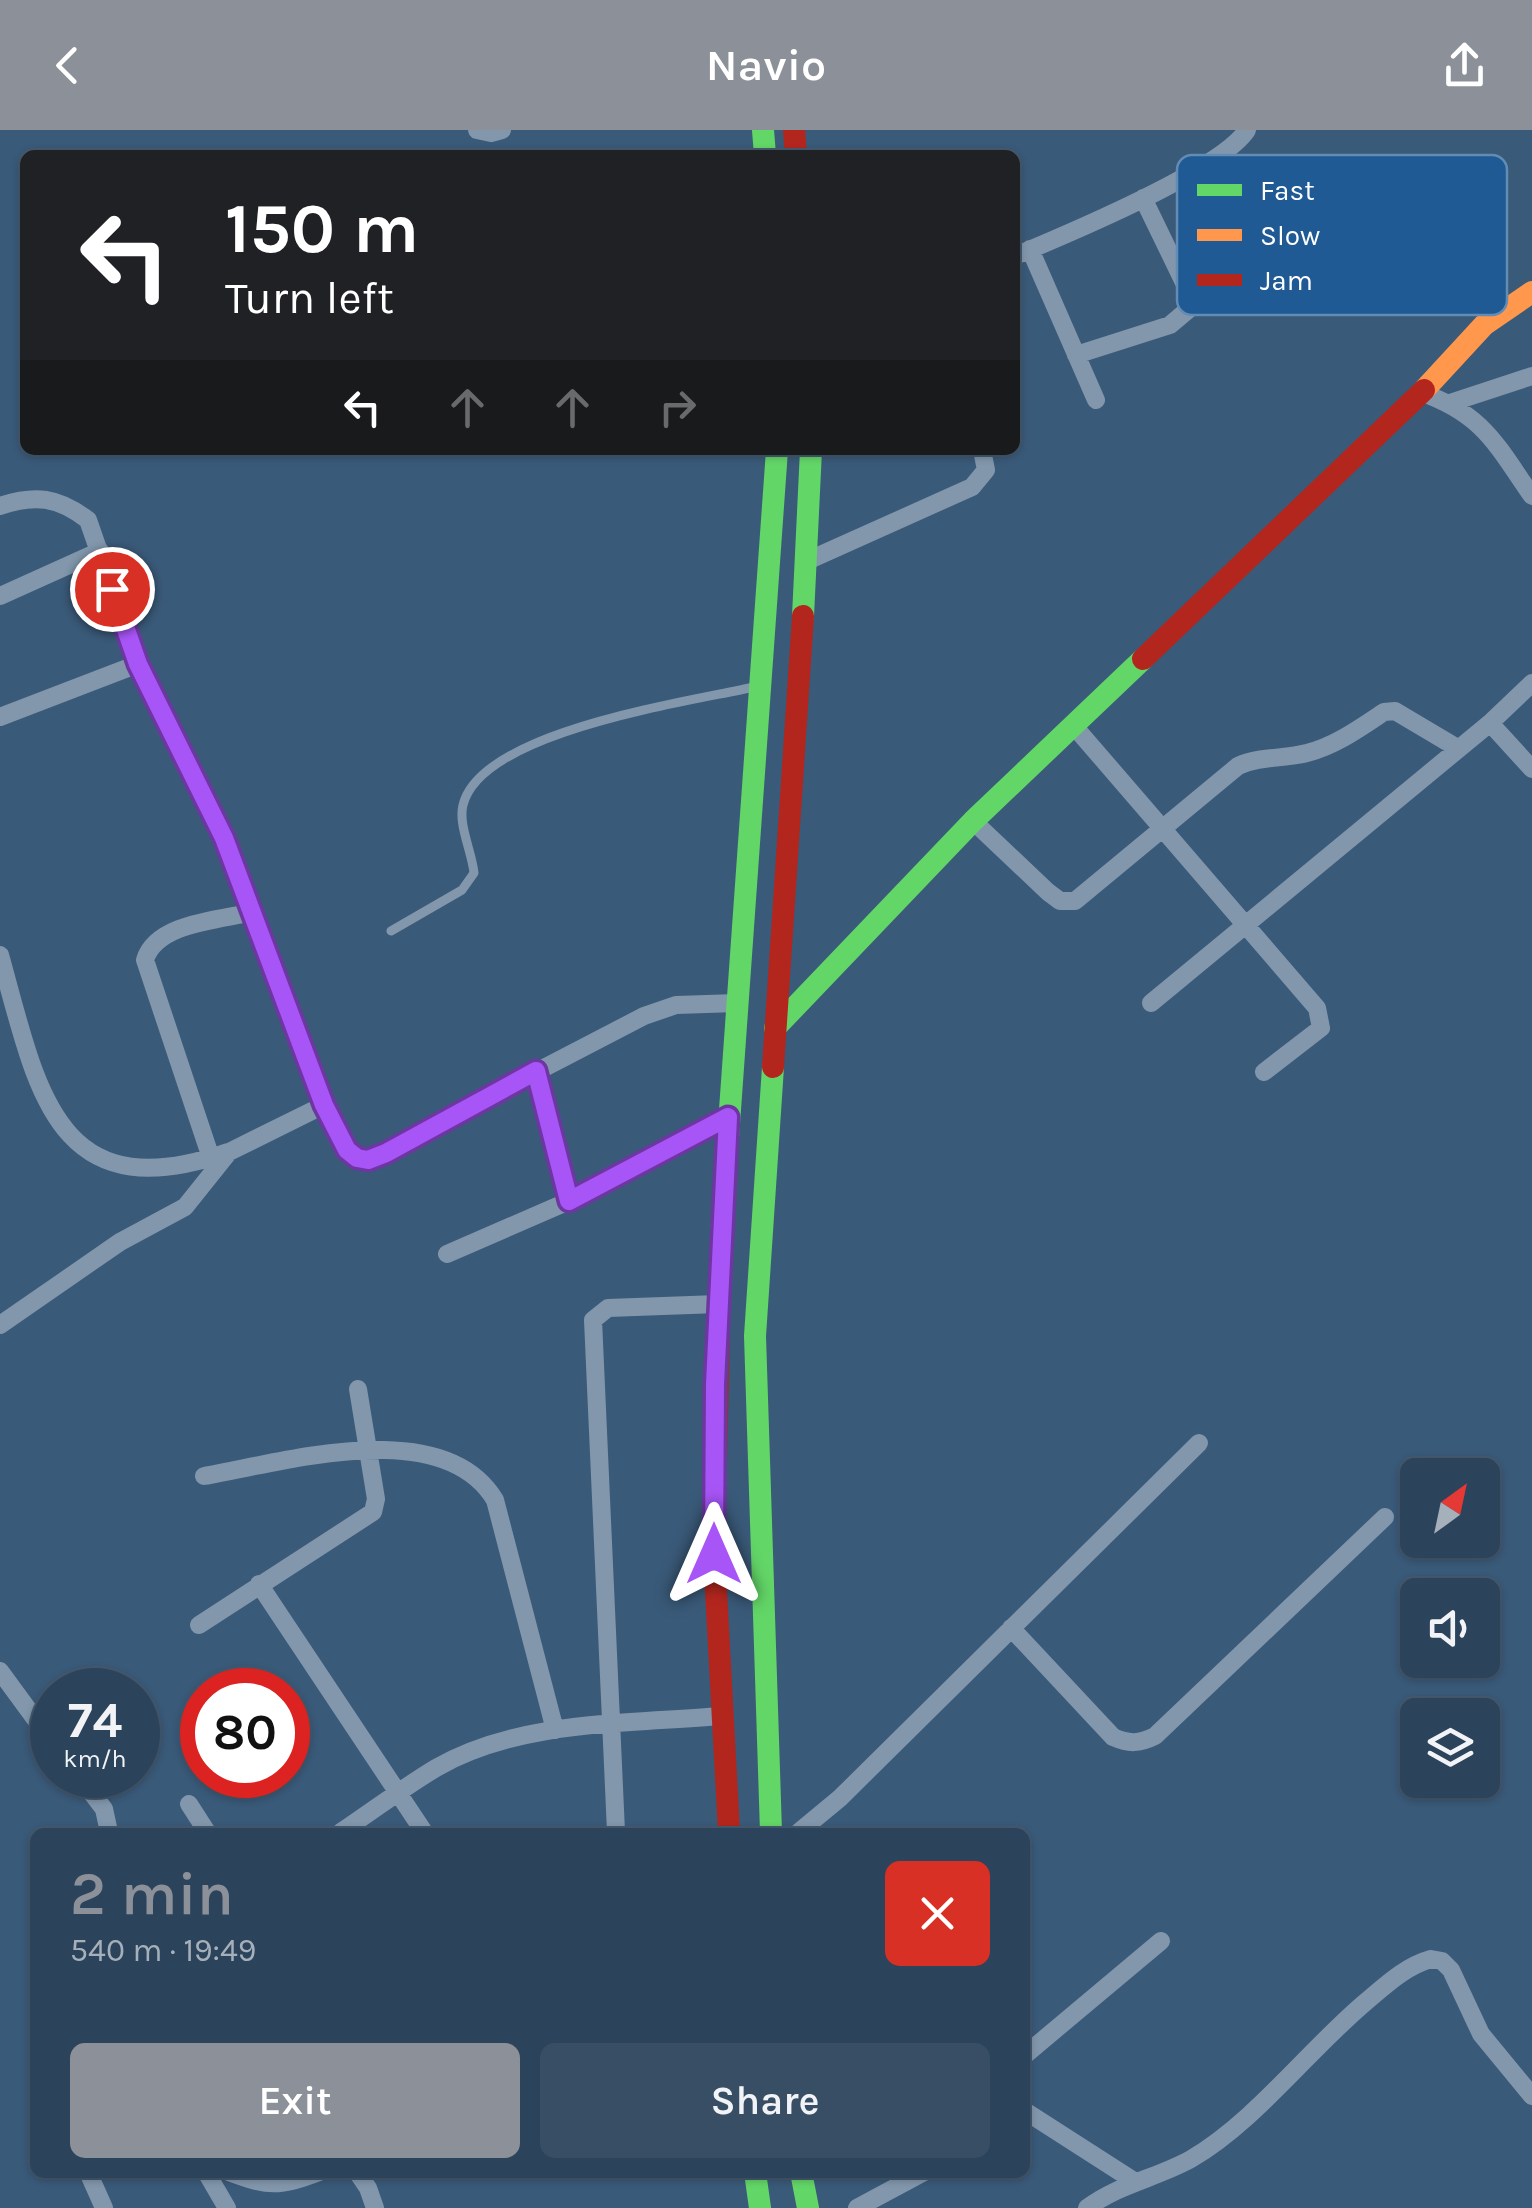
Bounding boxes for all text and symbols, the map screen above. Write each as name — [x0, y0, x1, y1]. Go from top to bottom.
icon: back — [40, 38, 95, 93]
icon: share — [1437, 38, 1492, 93]
text: Navio — [706, 39, 826, 91]
legend — [1177, 155, 1507, 315]
text: Fast — [1260, 174, 1315, 207]
text: 150 m — [225, 188, 419, 270]
icon: left — [60, 190, 190, 320]
text: Slow — [1260, 219, 1320, 252]
text: Jam — [1260, 264, 1313, 297]
text: Turn left — [225, 272, 394, 324]
icon: left — [335, 380, 390, 435]
icon: ahead — [440, 380, 495, 435]
icon: ahead — [545, 380, 600, 435]
icon: right — [650, 380, 705, 435]
pin — [70, 547, 155, 632]
icon: arrive — [85, 562, 140, 617]
north arrow — [1400, 1458, 1500, 1558]
map controls — [1400, 1458, 1500, 1798]
position arrow — [662, 1502, 766, 1606]
button: sound — [1400, 1578, 1500, 1678]
speed limit sign: 80 — [180, 1668, 310, 1798]
text: 74 — [68, 1691, 122, 1750]
button: layers — [1400, 1698, 1500, 1798]
text: km/h — [63, 1744, 127, 1773]
text: 2 min — [70, 1859, 234, 1929]
button: close — [885, 1861, 990, 1966]
text: 540 m · 19:49 — [70, 1932, 256, 1969]
button: Exit — [70, 2043, 520, 2158]
button: Share — [540, 2043, 990, 2158]

